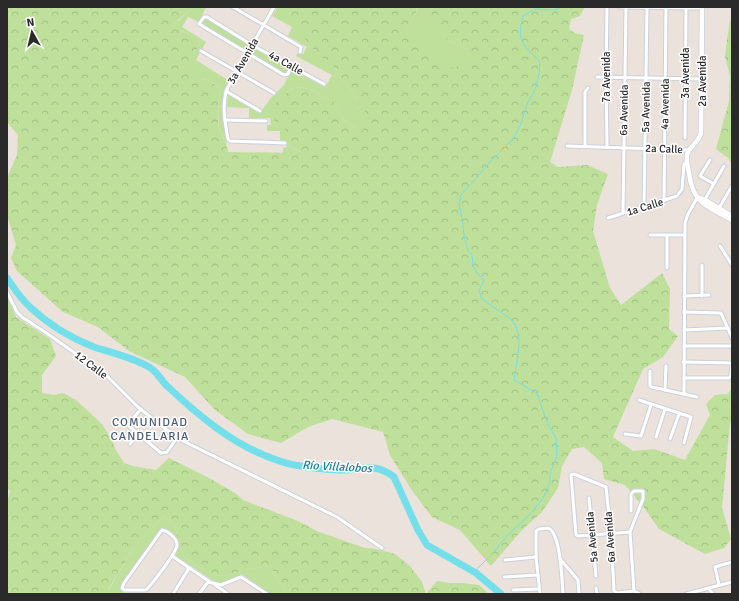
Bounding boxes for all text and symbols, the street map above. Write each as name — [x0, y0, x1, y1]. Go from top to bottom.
north arrow — [12, 12, 52, 52]
text: N — [26, 16, 35, 30]
street label: 3a Avenida — [225, 35, 262, 86]
street label: 3a Avenida — [679, 47, 692, 99]
street label: 4a Calle — [266, 48, 306, 78]
street label: 7a Avenida — [600, 51, 613, 103]
street label: 2a Avenida — [696, 55, 709, 107]
street label: 4a Avenida — [658, 78, 672, 130]
street label: 5a Avenida — [639, 81, 653, 133]
street label: 6a Avenida — [617, 84, 631, 136]
street label: 2a Calle — [645, 142, 683, 156]
street label: 1a Calle — [625, 195, 665, 219]
street label: 12 Calle — [72, 348, 110, 382]
district label: COMUNIDAD CANDELARIA — [111, 415, 189, 444]
water label: Río Villalobos — [302, 458, 374, 476]
street label: 5a Avenida — [583, 510, 601, 563]
street label: 6a Avenida — [602, 511, 618, 563]

